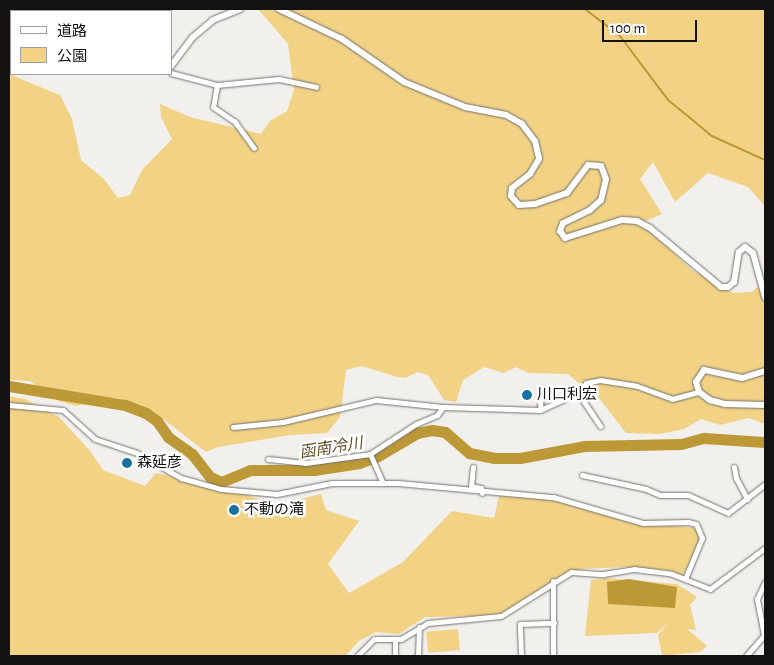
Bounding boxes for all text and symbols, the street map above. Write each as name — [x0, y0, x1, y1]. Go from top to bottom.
legend — [10, 10, 172, 75]
scale bar — [604, 10, 699, 42]
text: 100 m — [610, 21, 645, 36]
text: 道路 — [57, 24, 87, 39]
text: 公園 — [57, 49, 87, 64]
place label: 川口利宏 — [537, 386, 597, 404]
marker: 川口利宏 — [521, 389, 533, 401]
water label: 函南冷川 — [298, 434, 364, 462]
place label: 森延彦 — [137, 454, 182, 472]
marker: 森延彦 — [121, 457, 133, 469]
place label: 不動の滝 — [244, 501, 304, 519]
marker: 不動の滝 — [228, 504, 240, 516]

